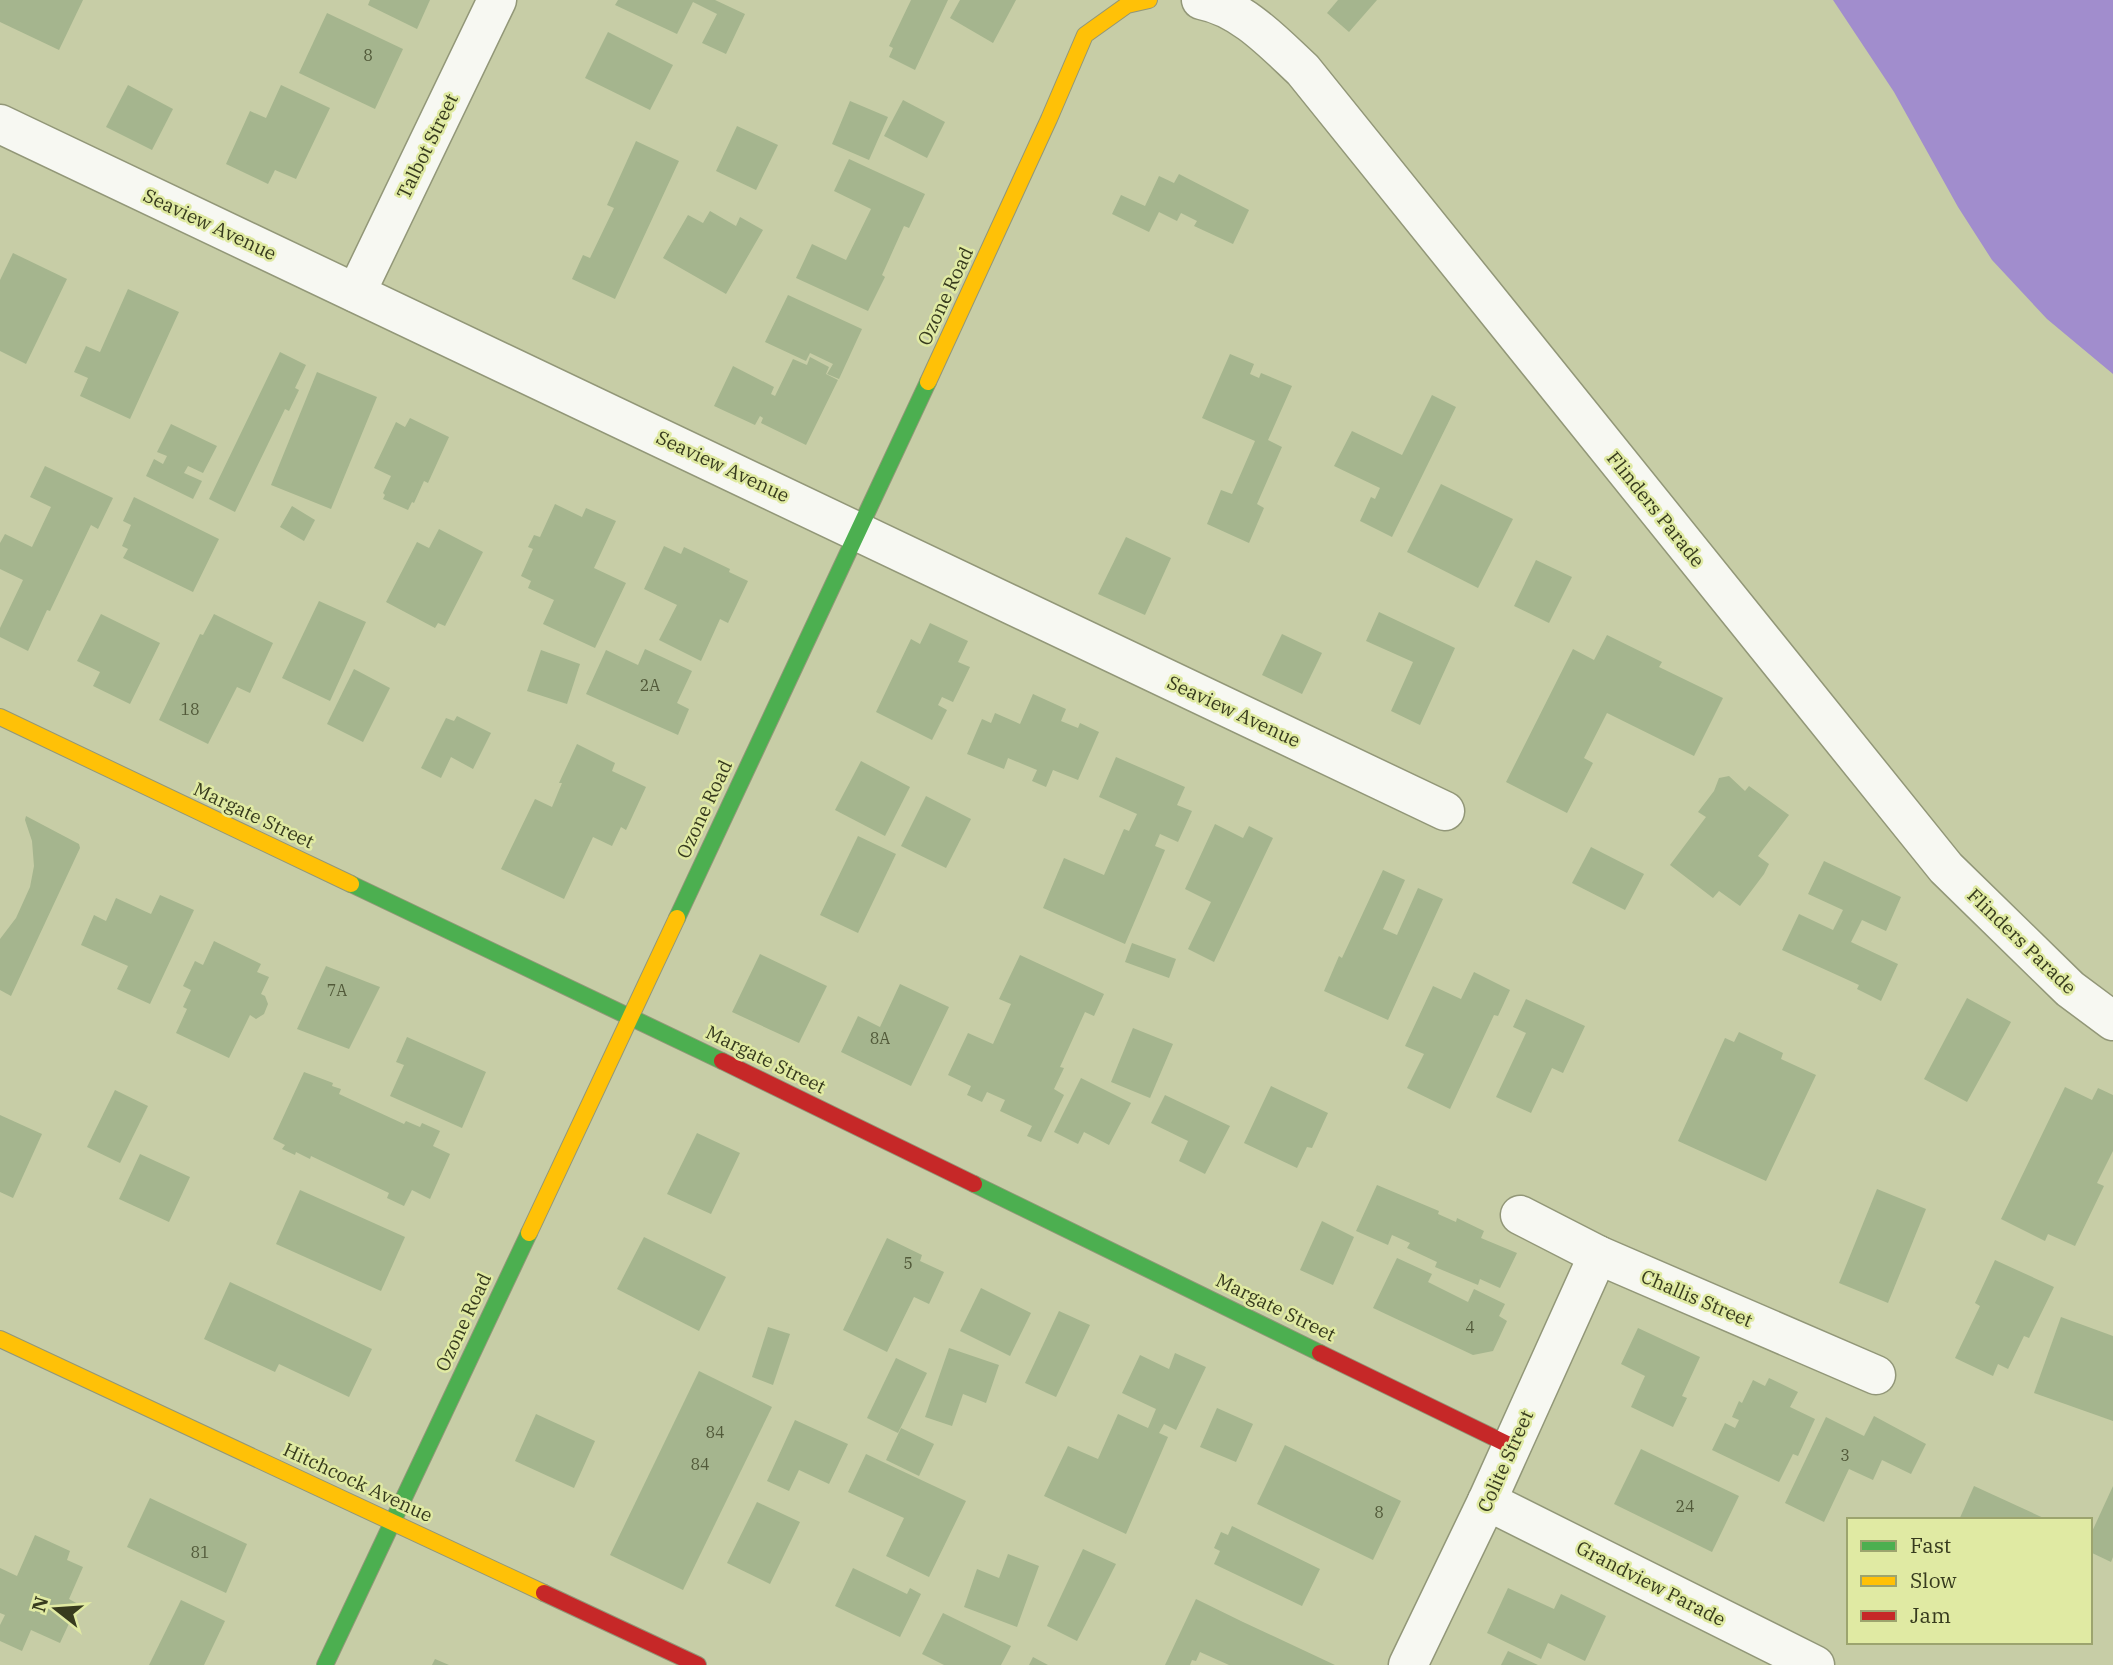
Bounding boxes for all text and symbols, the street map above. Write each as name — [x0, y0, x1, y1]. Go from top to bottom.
house number: 8 — [363, 45, 373, 65]
street label: Talbot Street — [391, 89, 463, 203]
street label: Seaview Avenue — [140, 183, 280, 265]
street label: Ozone Road — [912, 243, 978, 349]
street label: Seaview Avenue — [653, 425, 793, 507]
street label: Flinders Parade — [1602, 446, 1710, 572]
street label: Seaview Avenue — [1164, 670, 1304, 752]
house number: 2A — [640, 675, 660, 695]
house number: 18 — [180, 699, 200, 719]
street label: Ozone Road — [671, 756, 737, 862]
street label: Margate Street — [190, 777, 318, 854]
street label: Flinders Parade — [1963, 883, 2081, 999]
house number: 7A — [327, 980, 347, 1000]
street label: Margate Street — [702, 1020, 830, 1099]
house number: 8A — [870, 1028, 890, 1048]
house number: 5 — [903, 1253, 913, 1273]
street label: Challis Street — [1638, 1264, 1757, 1332]
street label: Margate Street — [1212, 1268, 1340, 1347]
street label: Ozone Road — [430, 1269, 496, 1375]
house number: 4 — [1465, 1317, 1475, 1337]
street label: Colite Street — [1472, 1406, 1538, 1516]
house number: 84 — [705, 1422, 725, 1442]
street label: Hitchcock Avenue — [280, 1437, 436, 1527]
house number: 3 — [1840, 1445, 1850, 1465]
house number: 84 — [690, 1454, 710, 1474]
house number: 24 — [1675, 1496, 1695, 1516]
house number: 8 — [1374, 1502, 1384, 1522]
legend — [1847, 1518, 2092, 1644]
text: Fast — [1910, 1531, 1951, 1559]
street label: Grandview Parade — [1572, 1535, 1730, 1631]
house number: 81 — [190, 1542, 210, 1562]
text: Slow — [1910, 1566, 1957, 1594]
north arrow — [21, 1574, 91, 1644]
text: N — [26, 1593, 53, 1615]
text: Jam — [1910, 1601, 1951, 1629]

